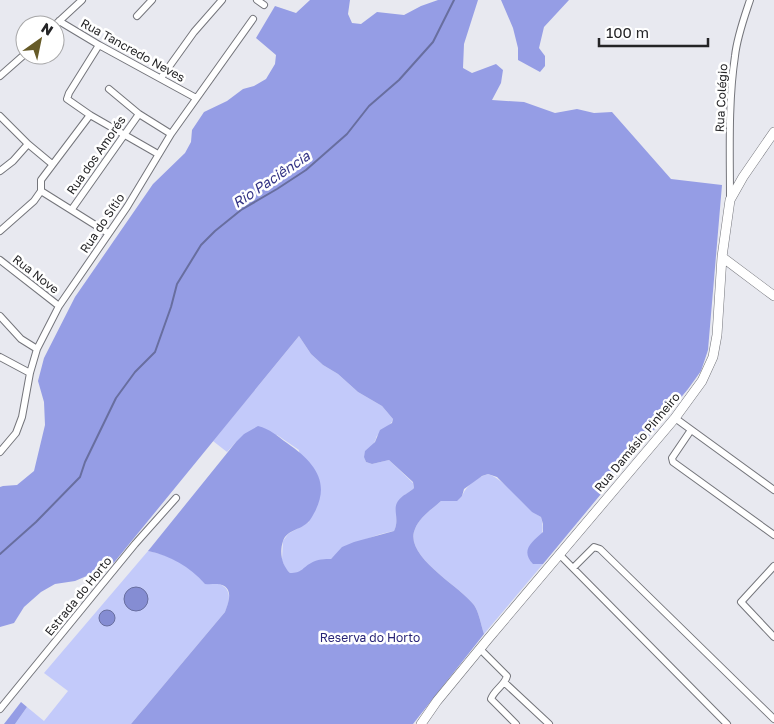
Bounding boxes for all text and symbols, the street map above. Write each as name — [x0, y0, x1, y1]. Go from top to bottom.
north arrow — [15, 15, 65, 65]
street label: Rua Tancredo Neves — [78, 15, 188, 85]
scale bar — [599, 15, 708, 47]
text: N — [38, 19, 56, 39]
text: 100 m — [606, 23, 649, 41]
street label: Rua Colégio — [712, 63, 730, 133]
street label: Rua dos Amorés — [63, 113, 129, 197]
water label: Rio Paciência — [229, 146, 314, 211]
street label: Rua do Sítio — [77, 190, 127, 256]
street label: Rua Nove — [10, 251, 62, 297]
street label: Rua Damásio Pinheiro — [591, 389, 683, 495]
street label: Estrada do Horto — [41, 553, 115, 639]
park label: Reserva do Horto — [320, 630, 420, 645]

